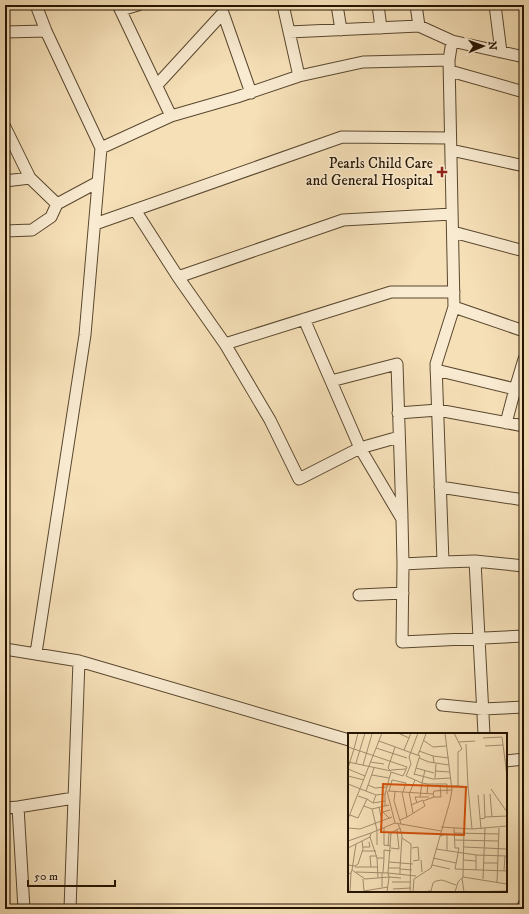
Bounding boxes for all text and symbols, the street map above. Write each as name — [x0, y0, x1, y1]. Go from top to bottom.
north arrow — [463, 26, 503, 66]
text: N — [485, 41, 499, 50]
place label: Pearls Child Care and General Hospital — [306, 154, 433, 190]
marker: Pearls Child Care and General Hospital — [436, 166, 448, 178]
inset map — [348, 733, 507, 892]
scale bar — [28, 862, 115, 888]
text: 50 m — [34, 869, 58, 884]

